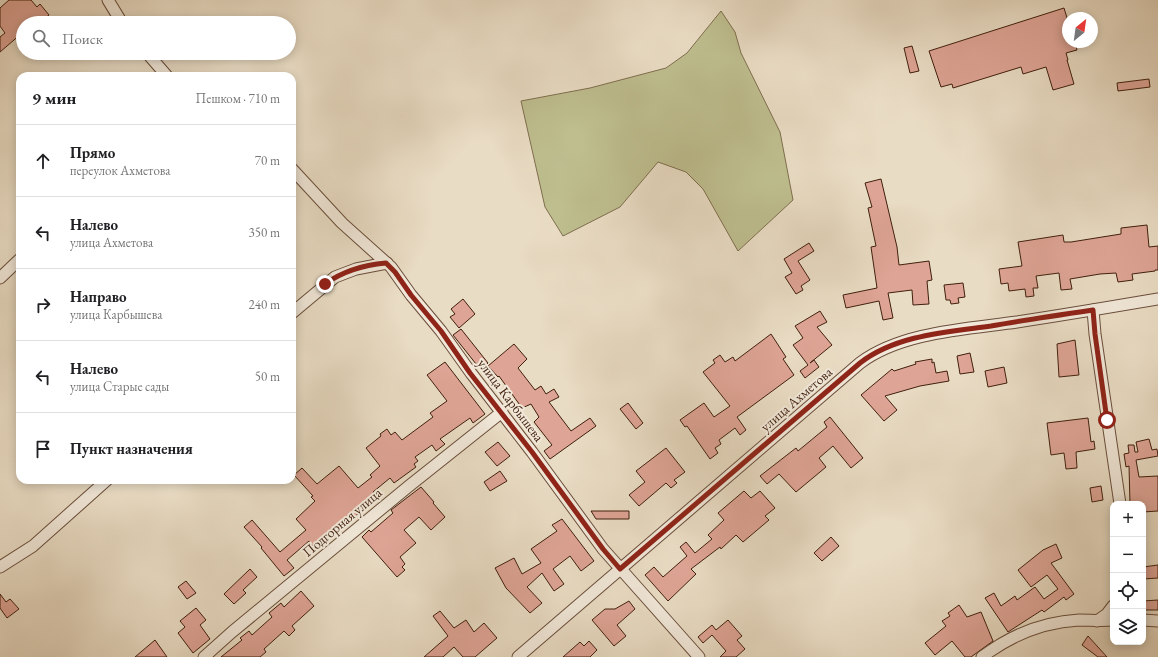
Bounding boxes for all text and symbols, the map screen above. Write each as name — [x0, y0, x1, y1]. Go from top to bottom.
north arrow — [1062, 12, 1098, 48]
search box — [16, 16, 296, 60]
icon: search — [30, 27, 52, 49]
text: Поиск — [62, 29, 103, 48]
text: 9 мин — [32, 87, 76, 109]
text: Пешком · 710 m — [196, 90, 280, 107]
text: Прямо — [70, 143, 115, 162]
icon: ahead — [32, 150, 54, 172]
text: 70 m — [255, 152, 280, 169]
text: переулок Ахметова — [70, 162, 171, 179]
text: Налево — [70, 215, 118, 234]
icon: left — [32, 222, 54, 244]
text: 350 m — [249, 224, 280, 241]
text: улица Ахметова — [70, 234, 153, 251]
route end — [316, 275, 334, 293]
text: Направо — [70, 287, 127, 306]
icon: right — [32, 294, 54, 316]
text: 240 m — [249, 296, 280, 313]
text: улица Карбышева — [70, 306, 162, 323]
street label: улица Карбышева — [474, 355, 548, 445]
text: Налево — [70, 359, 118, 378]
street label: улица Ахметова — [756, 363, 836, 435]
icon: left — [32, 366, 54, 388]
text: 50 m — [255, 368, 280, 385]
text: улица Старые сады — [70, 378, 169, 395]
route start — [1098, 411, 1116, 429]
icon: arrive — [32, 438, 54, 460]
text: Пункт назначения — [70, 439, 193, 458]
street label: Подгорная улица — [299, 483, 386, 560]
map controls — [1110, 501, 1146, 645]
button: + — [1110, 501, 1146, 537]
button: − — [1110, 537, 1146, 573]
button: locate — [1110, 573, 1146, 609]
button: layers — [1110, 609, 1146, 645]

